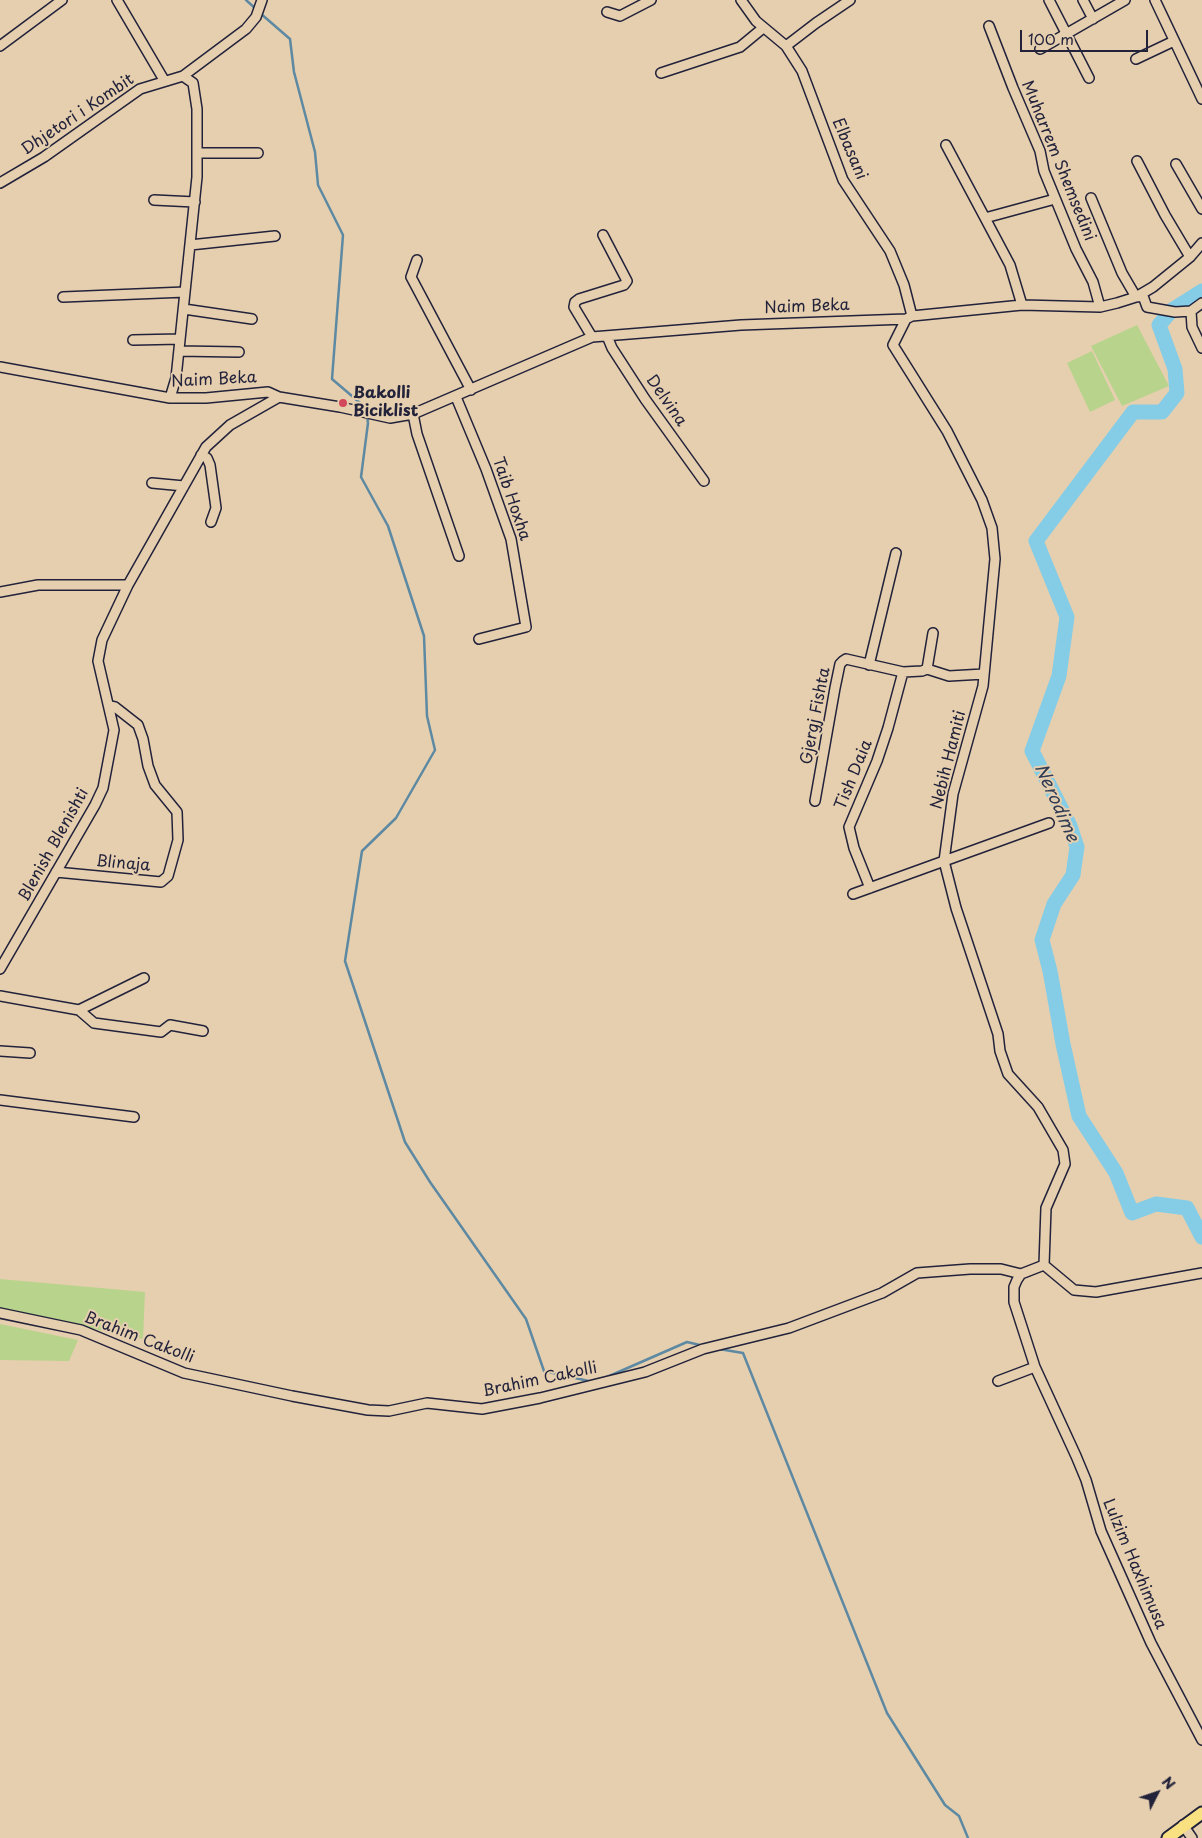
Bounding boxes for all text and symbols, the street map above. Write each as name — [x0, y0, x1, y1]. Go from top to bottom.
scale bar — [1022, 20, 1150, 52]
text: 100 m — [1028, 27, 1074, 50]
street label: Dhjetori i Kombit — [18, 70, 138, 160]
street label: Muharrem Shemsedini — [1017, 78, 1099, 244]
street label: Elbasani — [827, 115, 871, 183]
street label: Naim Beka — [764, 296, 850, 318]
street label: Naim Beka — [171, 368, 257, 392]
street label: Delvina — [642, 372, 690, 430]
place label: Bakolli Biciklist — [353, 384, 418, 422]
marker: Bakolli Biciklist — [337, 397, 349, 409]
street label: Taib Hoxha — [488, 455, 534, 543]
street label: Gjergj Fishta — [797, 666, 835, 766]
street label: Nebih Hamiti — [927, 709, 971, 811]
street label: Tish Daia — [831, 737, 877, 813]
water label: Nerodime — [1029, 761, 1083, 845]
street label: Blenish Blenishti — [15, 785, 93, 905]
street label: Blinaja — [95, 852, 151, 876]
street label: Brahim Cakolli — [81, 1308, 197, 1368]
street label: Brahim Cakolli — [481, 1359, 599, 1401]
street label: Lulzim Haxhimusa — [1098, 1496, 1170, 1632]
north arrow — [1132, 1768, 1182, 1818]
text: N — [1157, 1772, 1180, 1794]

